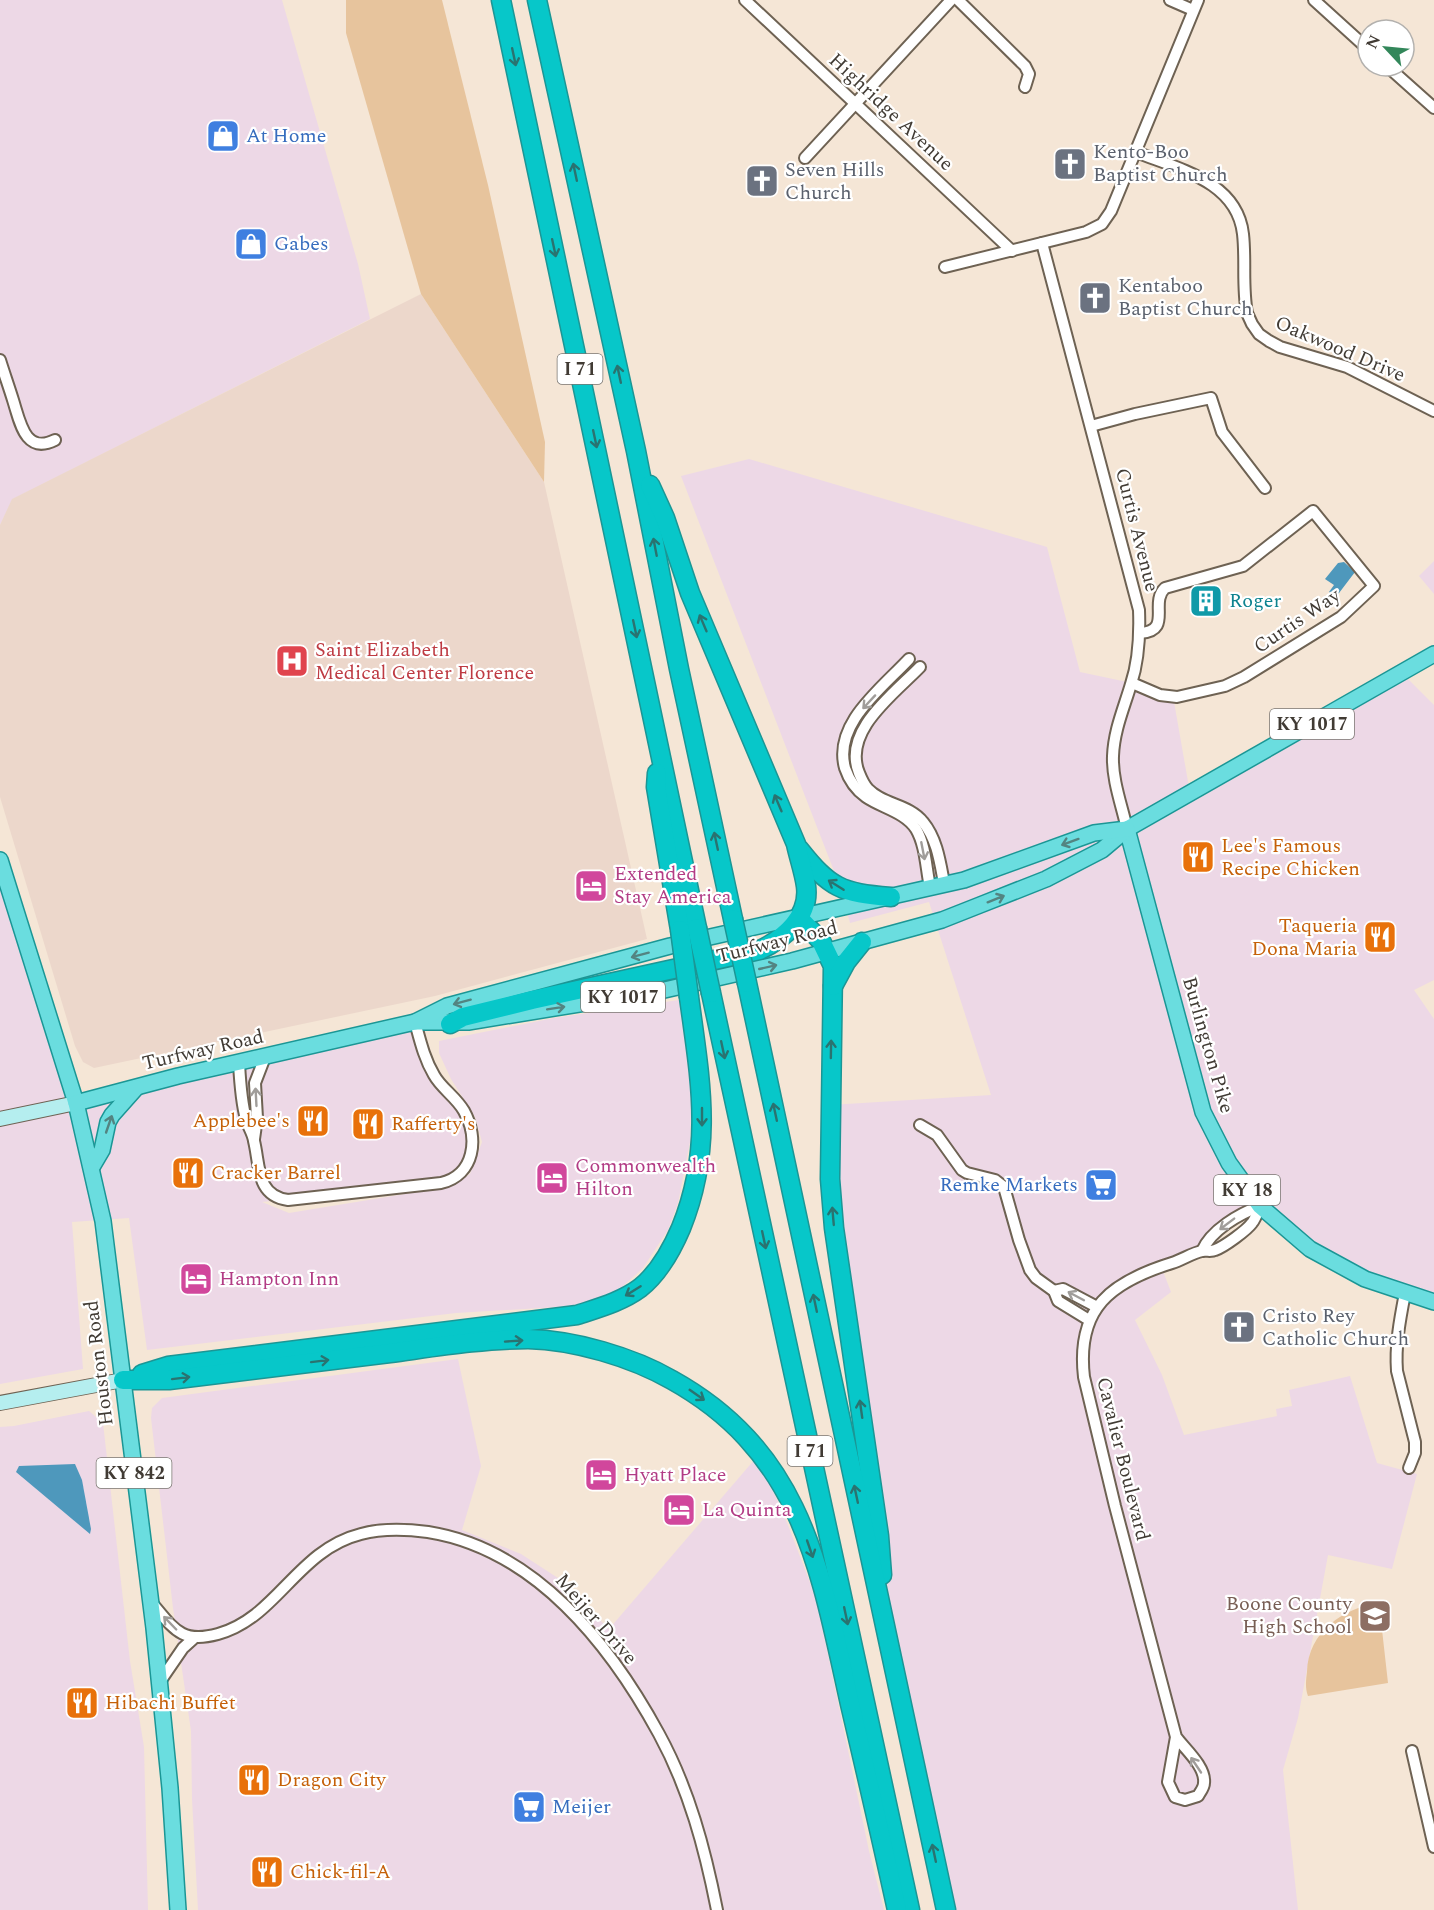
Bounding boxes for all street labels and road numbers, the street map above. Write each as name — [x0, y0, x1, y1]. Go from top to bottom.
street label: Highridge Avenue — [822, 46, 960, 178]
street label: Oakwood Drive — [1270, 308, 1410, 390]
road number: I 71 — [558, 354, 602, 384]
street label: Curtis Avenue — [1107, 465, 1167, 595]
street label: Curtis Way — [1248, 580, 1348, 661]
road number: KY 1017 — [1270, 709, 1354, 739]
street label: Turfway Road — [713, 912, 841, 972]
street label: Burlington Pike — [1174, 973, 1242, 1117]
road number: KY 1017 — [581, 982, 665, 1012]
street label: Turfway Road — [139, 1021, 267, 1079]
road number: KY 18 — [1214, 1175, 1280, 1205]
street label: Houston Road — [76, 1299, 122, 1427]
street label: Cavalier Boulevard — [1088, 1374, 1158, 1544]
road number: I 71 — [788, 1436, 832, 1466]
road number: KY 842 — [96, 1458, 172, 1488]
street label: Meijer Drive — [548, 1567, 644, 1671]

